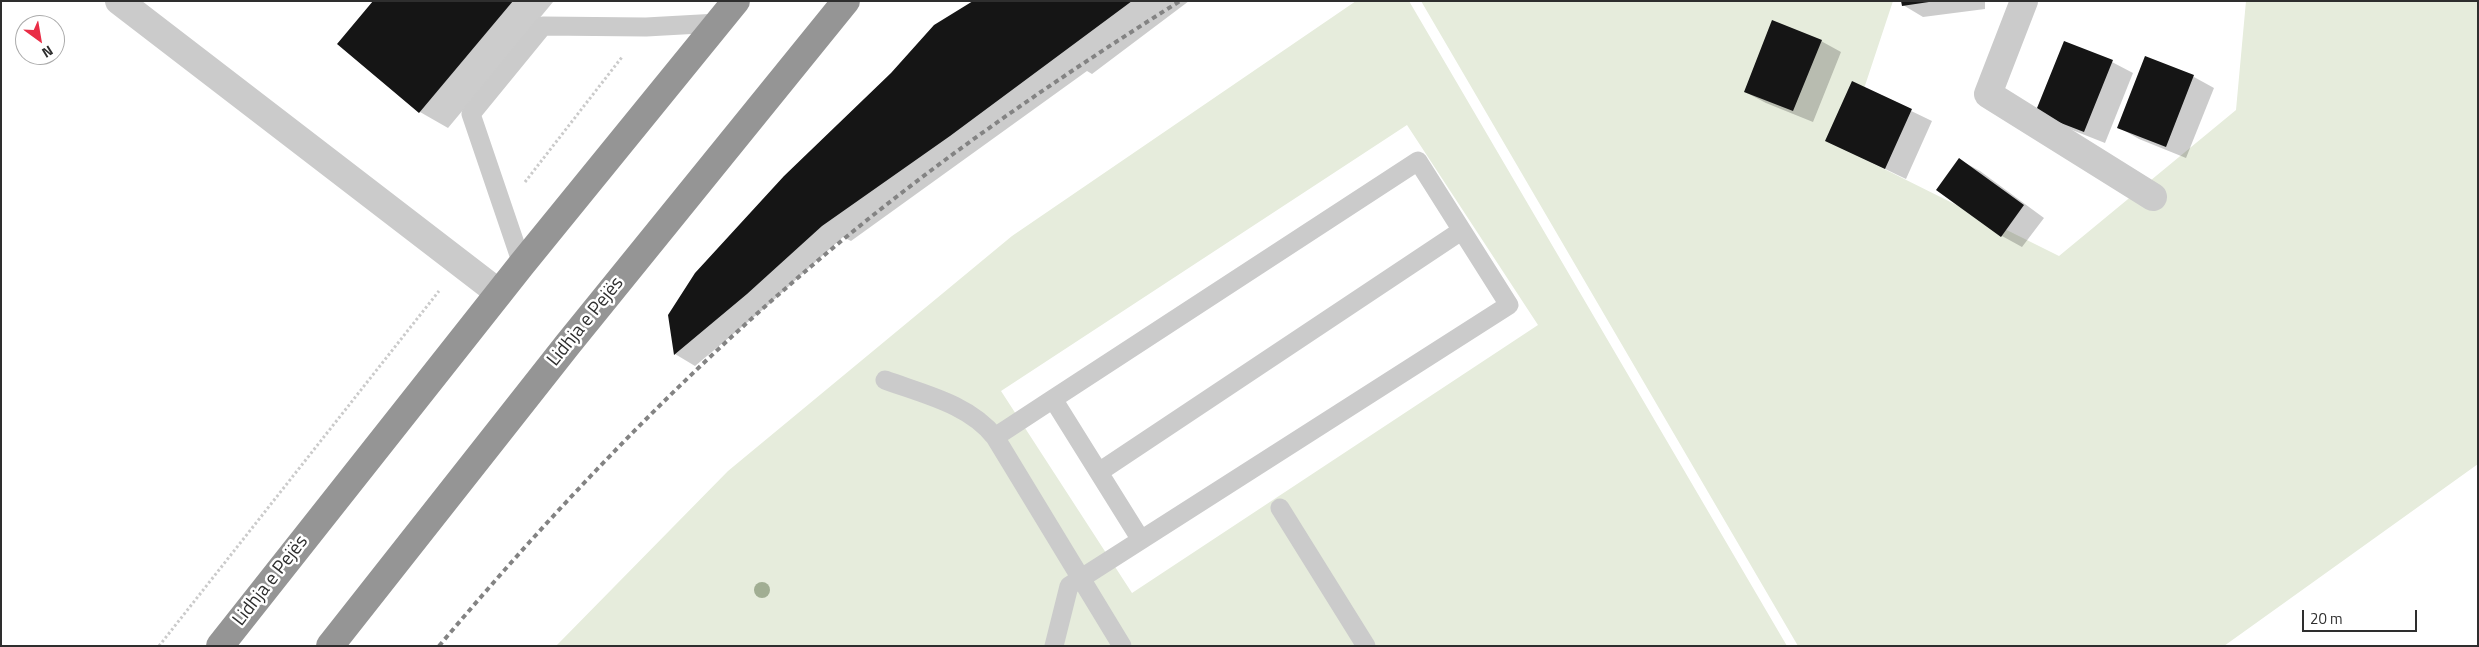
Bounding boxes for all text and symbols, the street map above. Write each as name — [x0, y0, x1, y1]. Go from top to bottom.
north arrow — [15, 15, 65, 65]
text: N — [38, 41, 57, 64]
street label: Lidhja e Pejës — [543, 273, 629, 371]
street label: Lidhja e Pejës — [229, 531, 313, 631]
scale bar — [2304, 600, 2419, 632]
text: 20 m — [2310, 607, 2343, 630]

